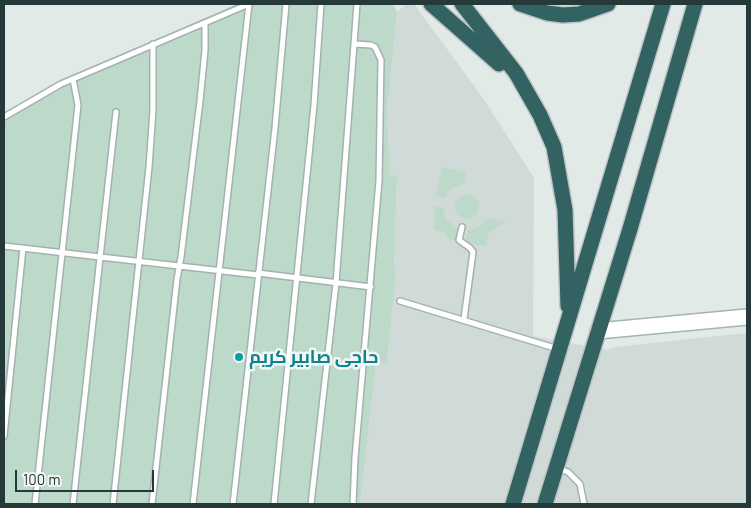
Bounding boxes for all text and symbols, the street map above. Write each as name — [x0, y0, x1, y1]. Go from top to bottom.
place label: حاجی صابیر کریم — [249, 346, 378, 368]
marker: حاجی صابیر کریم — [233, 351, 245, 363]
scale bar — [18, 460, 156, 492]
text: 100 m — [23, 470, 61, 488]

